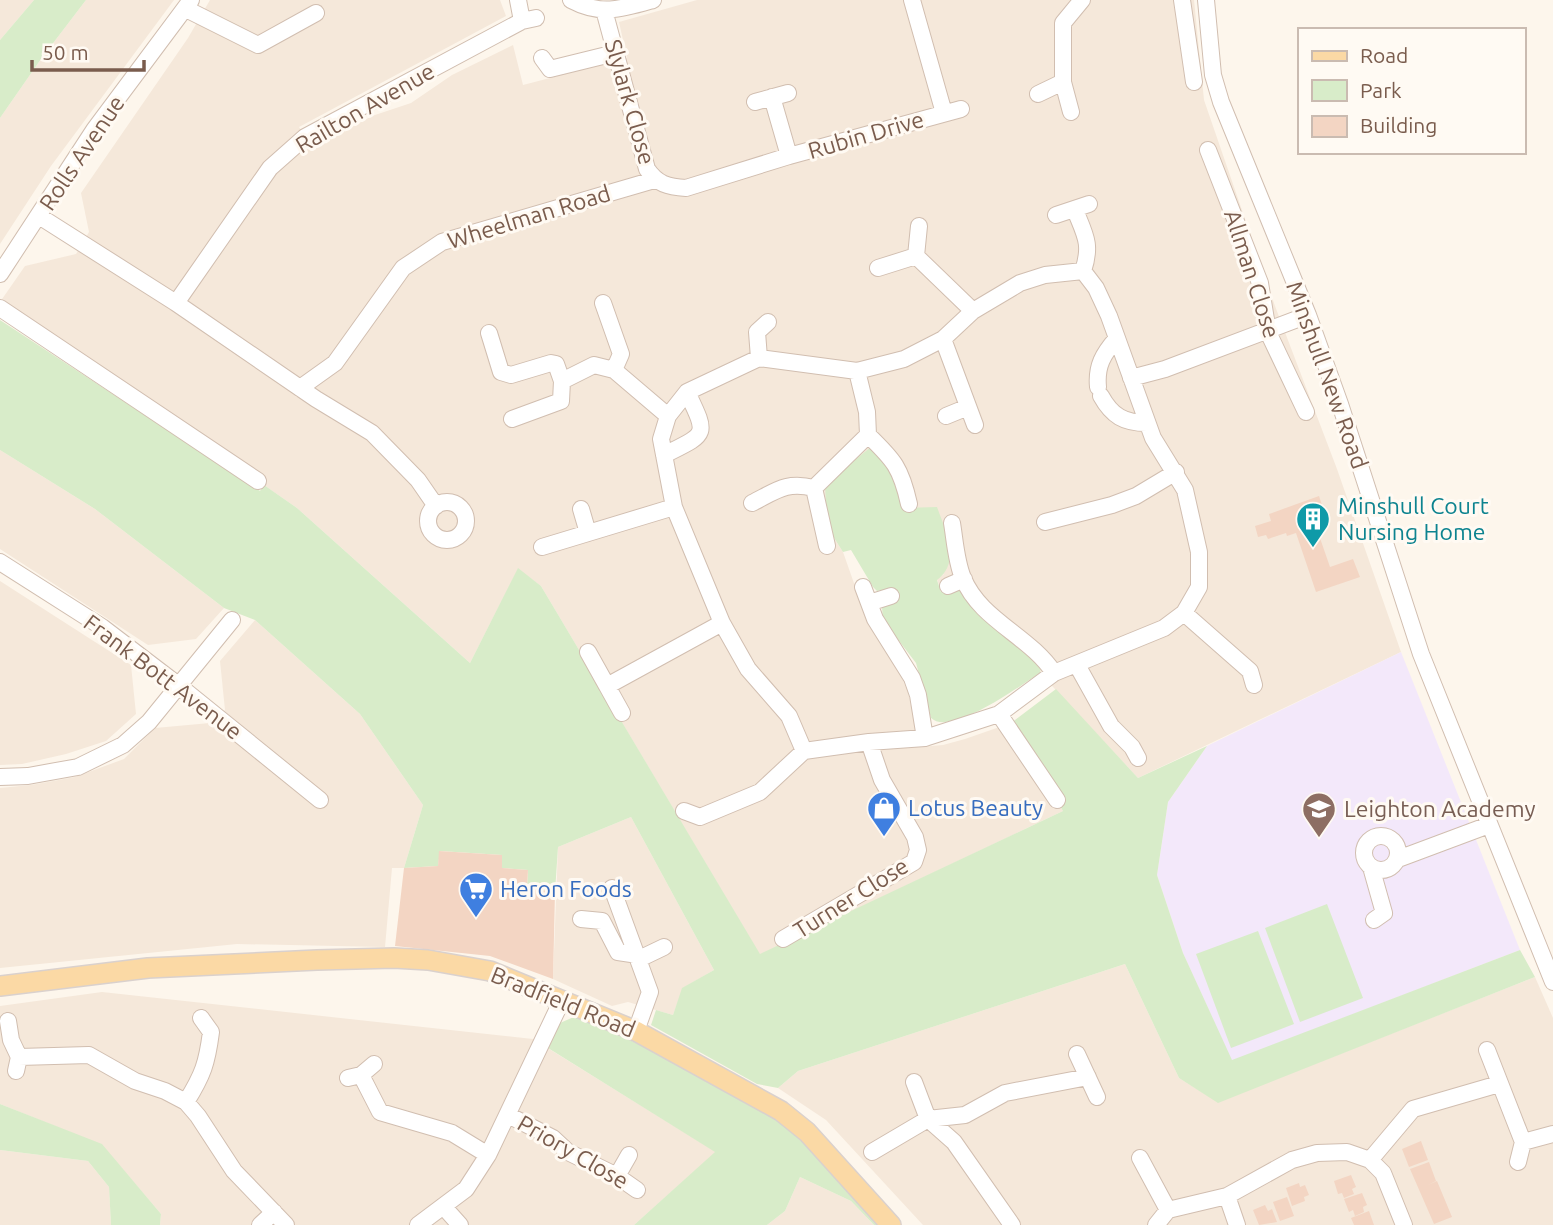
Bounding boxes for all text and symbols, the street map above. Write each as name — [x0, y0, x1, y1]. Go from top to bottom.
scale bar — [32, 28, 144, 72]
legend — [1298, 28, 1525, 154]
street label: Slylark Close — [601, 36, 660, 167]
text: 50 m — [42, 40, 89, 64]
text: Road — [1360, 43, 1408, 67]
street label: Railton Avenue — [291, 58, 439, 157]
text: Park — [1360, 78, 1402, 102]
street label: Rolls Avenue — [34, 91, 129, 215]
street label: Rubin Drive — [805, 106, 927, 163]
text: Building — [1360, 113, 1437, 137]
street label: Wheelman Road — [444, 180, 613, 253]
street label: Allman Close — [1220, 207, 1285, 341]
street label: Minshull New Road — [1282, 278, 1373, 472]
place label: Minshull Court Nursing Home — [1338, 493, 1489, 544]
building icon: Minshull Court Nursing Home — [1294, 500, 1332, 549]
street label: Frank Bott Avenue — [79, 609, 247, 744]
shop icon: Lotus Beauty — [865, 789, 903, 838]
school or university icon: Leighton Academy — [1300, 790, 1338, 839]
place label: Lotus Beauty — [908, 795, 1043, 820]
place label: Leighton Academy — [1344, 796, 1536, 821]
street label: Turner Close — [789, 853, 913, 943]
supermarket icon: Heron Foods — [457, 870, 495, 919]
place label: Heron Foods — [500, 876, 632, 901]
street label: Bradfield Road — [487, 961, 639, 1042]
street label: Priory Close — [514, 1110, 633, 1193]

